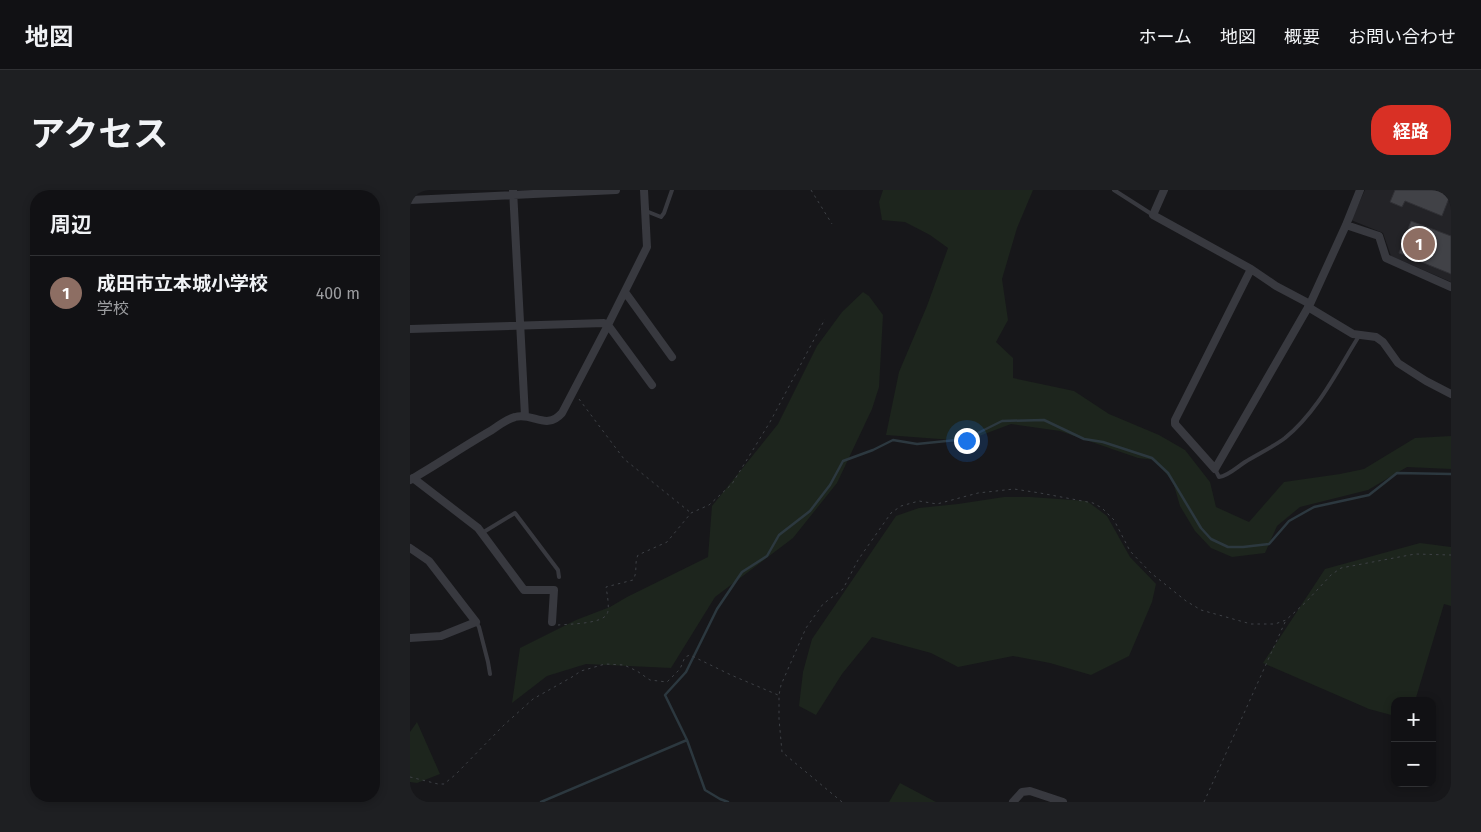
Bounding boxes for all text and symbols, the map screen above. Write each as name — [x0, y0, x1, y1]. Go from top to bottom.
text: 地図 — [25, 23, 73, 51]
text: ホーム — [1139, 26, 1192, 48]
text: 地図 — [1220, 26, 1256, 48]
text: 概要 — [1284, 26, 1320, 48]
text: お問い合わせ — [1348, 26, 1456, 48]
button: 経路 — [1371, 105, 1451, 155]
text: アクセス — [30, 113, 168, 155]
text: 周辺 — [50, 212, 92, 238]
pin: 1 — [1403, 225, 1435, 263]
text: 成田市立本城小学校 — [97, 272, 268, 295]
text: 1 — [62, 284, 70, 303]
text: 400 m — [316, 284, 360, 303]
text: 学校 — [97, 299, 129, 318]
your location — [954, 428, 980, 454]
map controls — [1391, 697, 1436, 787]
button: + — [1391, 697, 1436, 742]
button: − — [1391, 742, 1436, 787]

